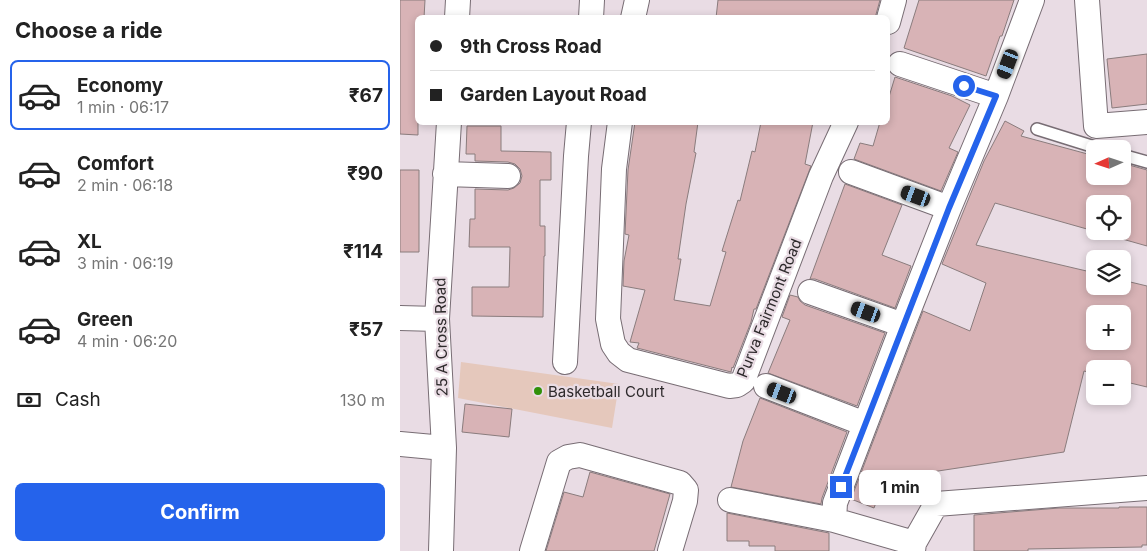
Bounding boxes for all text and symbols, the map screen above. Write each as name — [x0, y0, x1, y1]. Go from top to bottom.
text: Choose a ride — [15, 17, 163, 43]
text: 9th Cross Road — [460, 35, 602, 58]
car — [995, 47, 1020, 81]
icon: car — [17, 73, 62, 118]
text: Economy — [77, 74, 163, 97]
route start — [953, 75, 975, 97]
text: Garden Layout Road — [460, 83, 647, 106]
text: ₹67 — [349, 84, 383, 107]
text: 1 min · 06:17 — [77, 97, 169, 117]
north arrow — [1086, 140, 1131, 185]
map controls — [1086, 140, 1131, 405]
icon: car — [17, 151, 62, 196]
text: Comfort — [77, 152, 154, 175]
text: ₹90 — [347, 162, 383, 185]
text: 2 min · 06:18 — [77, 175, 173, 195]
car — [899, 184, 932, 208]
button: locate — [1086, 195, 1131, 240]
icon: car — [17, 229, 62, 274]
text: XL — [77, 230, 102, 253]
street label: Purva Fairmont Road — [732, 236, 806, 380]
text: ₹114 — [343, 240, 383, 263]
button: layers — [1086, 250, 1131, 295]
text: 3 min · 06:19 — [77, 253, 173, 273]
street label: 25 A Cross Road — [430, 278, 452, 396]
car — [849, 300, 882, 324]
button: + — [1086, 305, 1131, 350]
icon: car — [17, 307, 62, 352]
text: Green — [77, 308, 133, 331]
text: ₹57 — [349, 318, 383, 341]
text: 4 min · 06:20 — [77, 331, 177, 351]
button: − — [1086, 360, 1131, 405]
car — [765, 381, 798, 405]
place label: Basketball Court — [548, 382, 665, 401]
marker: Basketball Court — [532, 385, 544, 397]
icon: cash — [15, 386, 43, 414]
text: Cash — [55, 388, 101, 411]
text: 130 m — [340, 390, 385, 410]
callout: 1 min — [858, 470, 941, 504]
route end — [830, 476, 852, 498]
text: 1 min — [880, 477, 920, 497]
button: Confirm — [15, 483, 385, 541]

